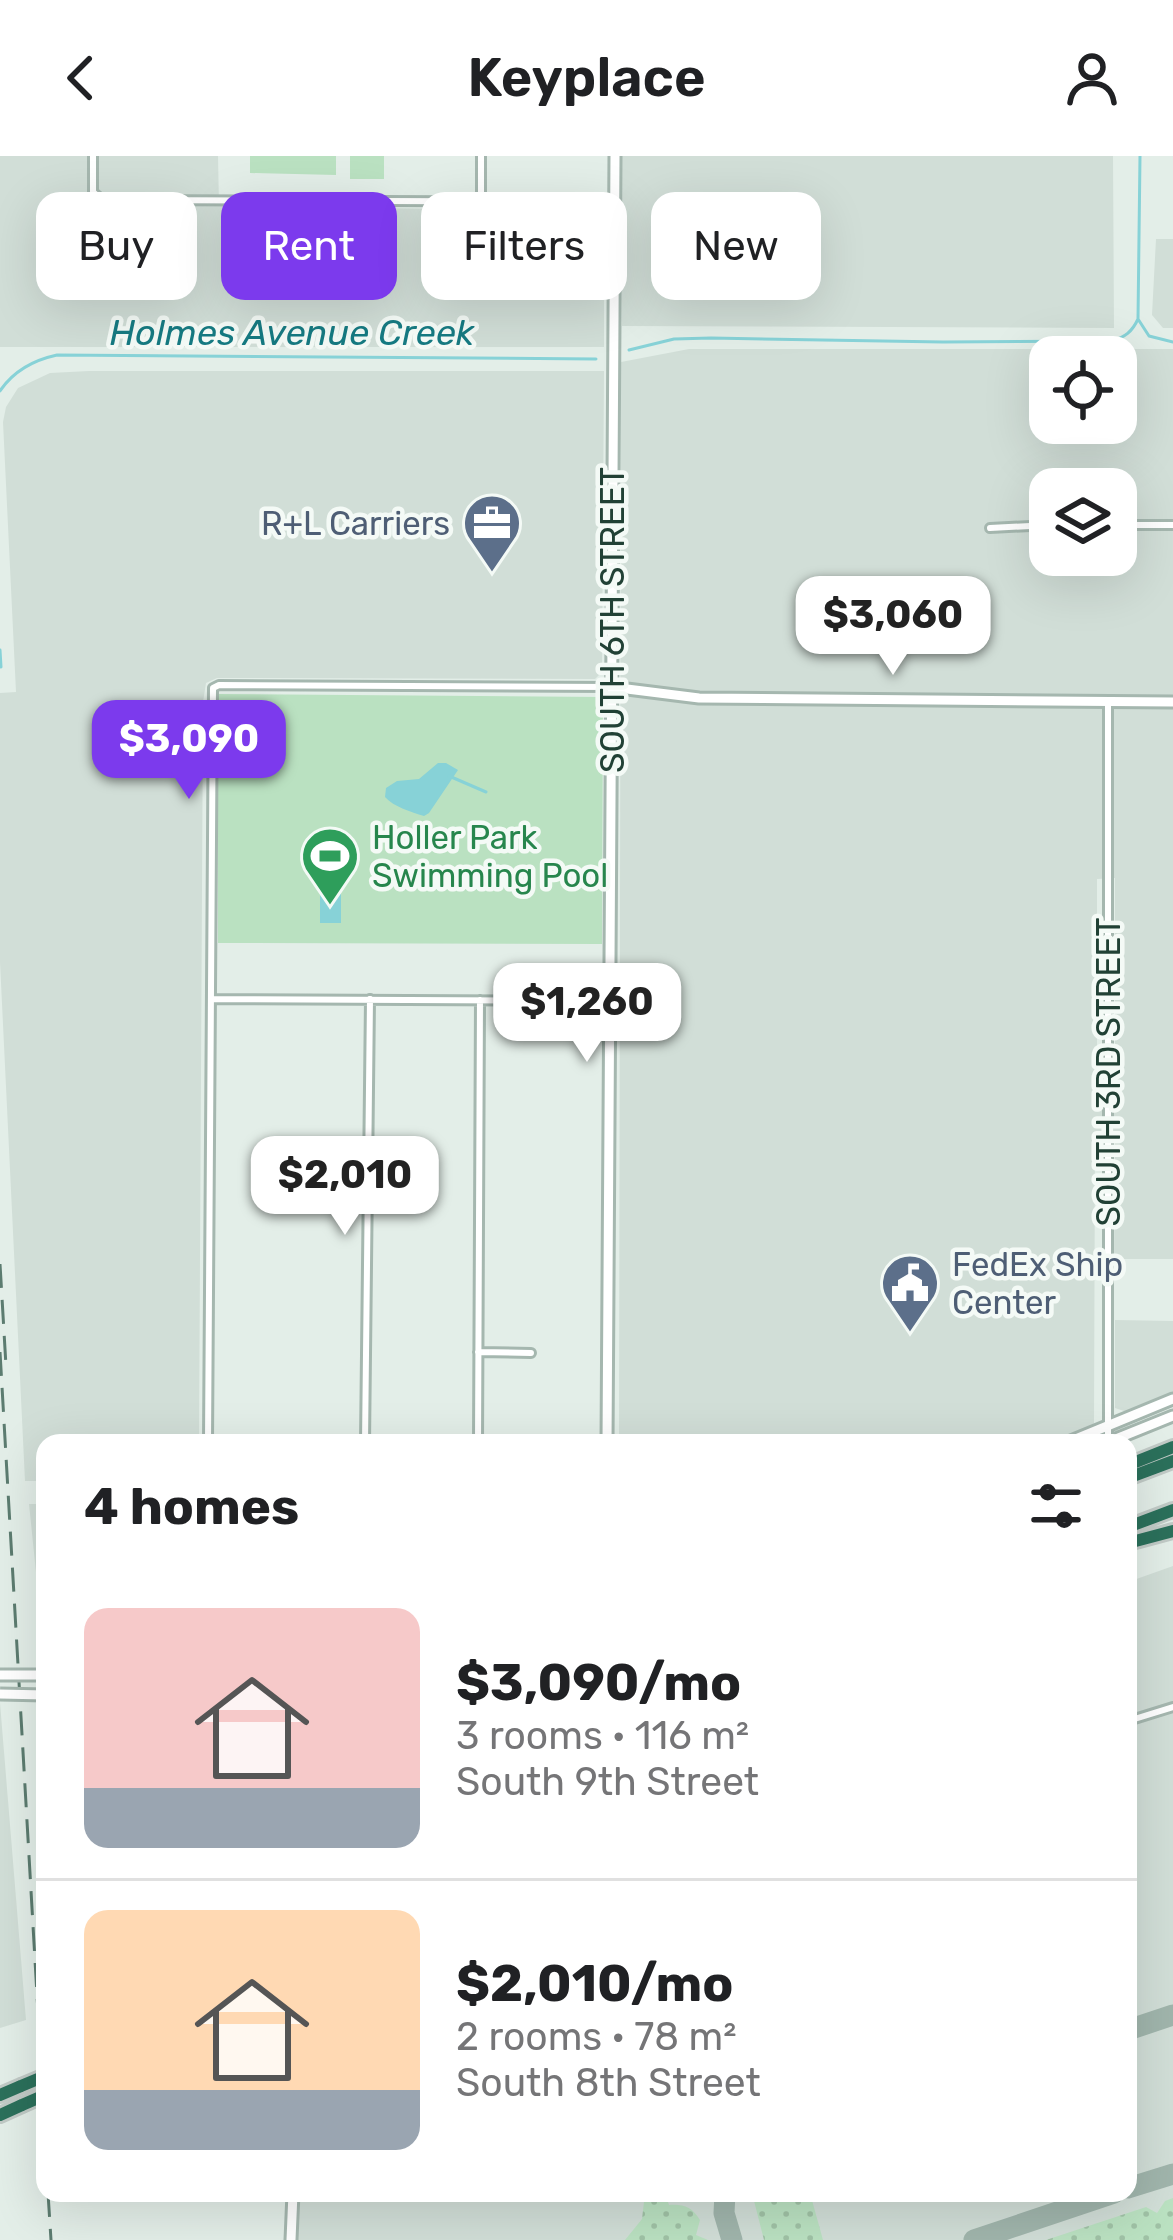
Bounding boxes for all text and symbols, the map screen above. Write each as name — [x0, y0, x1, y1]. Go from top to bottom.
icon: back — [48, 45, 114, 111]
icon: person — [1059, 45, 1125, 111]
text: Keyplace — [467, 46, 706, 110]
chip: Buy — [36, 192, 197, 300]
chip: Rent — [221, 192, 397, 300]
chip: Filters — [421, 192, 627, 300]
chip: New — [651, 192, 821, 300]
water label: Holmes Avenue Creek — [110, 311, 475, 354]
map controls — [1029, 336, 1137, 576]
button: locate — [1029, 336, 1137, 444]
street label: SOUTH 6TH STREET — [593, 467, 632, 773]
button: layers — [1029, 468, 1137, 576]
office icon: R+L Carriers — [461, 492, 523, 574]
place label: R+L Carriers — [261, 504, 450, 543]
pin: $3,060 — [795, 576, 991, 678]
text: $3,060 — [823, 592, 963, 638]
pin: $3,090 — [91, 700, 287, 802]
text: $3,090 — [119, 716, 259, 762]
place label: Holler Park Swimming Pool — [372, 818, 608, 895]
sports icon: Holler Park Swimming Pool — [299, 825, 361, 907]
street label: SOUTH 3RD STREET — [1089, 917, 1128, 1227]
pin: $1,260 — [489, 963, 685, 1065]
text: $1,260 — [520, 979, 654, 1025]
pin: $2,010 — [247, 1136, 443, 1238]
text: $2,010 — [278, 1152, 412, 1198]
place label: FedEx Ship Center — [952, 1245, 1123, 1322]
public building icon: FedEx Ship Center — [879, 1252, 941, 1334]
icon: filters — [1023, 1473, 1089, 1539]
text: 4 homes — [84, 1476, 299, 1537]
text: $3,090/mo — [456, 1652, 741, 1713]
icon: home — [180, 1656, 324, 1800]
text: 3 rooms · 116 m² — [456, 1713, 749, 1759]
text: South 9th Street — [456, 1759, 759, 1805]
text: $2,010/mo — [456, 1953, 733, 2014]
icon: home — [180, 1958, 324, 2102]
text: 2 rooms · 78 m² — [456, 2014, 737, 2060]
text: South 8th Street — [456, 2060, 761, 2106]

